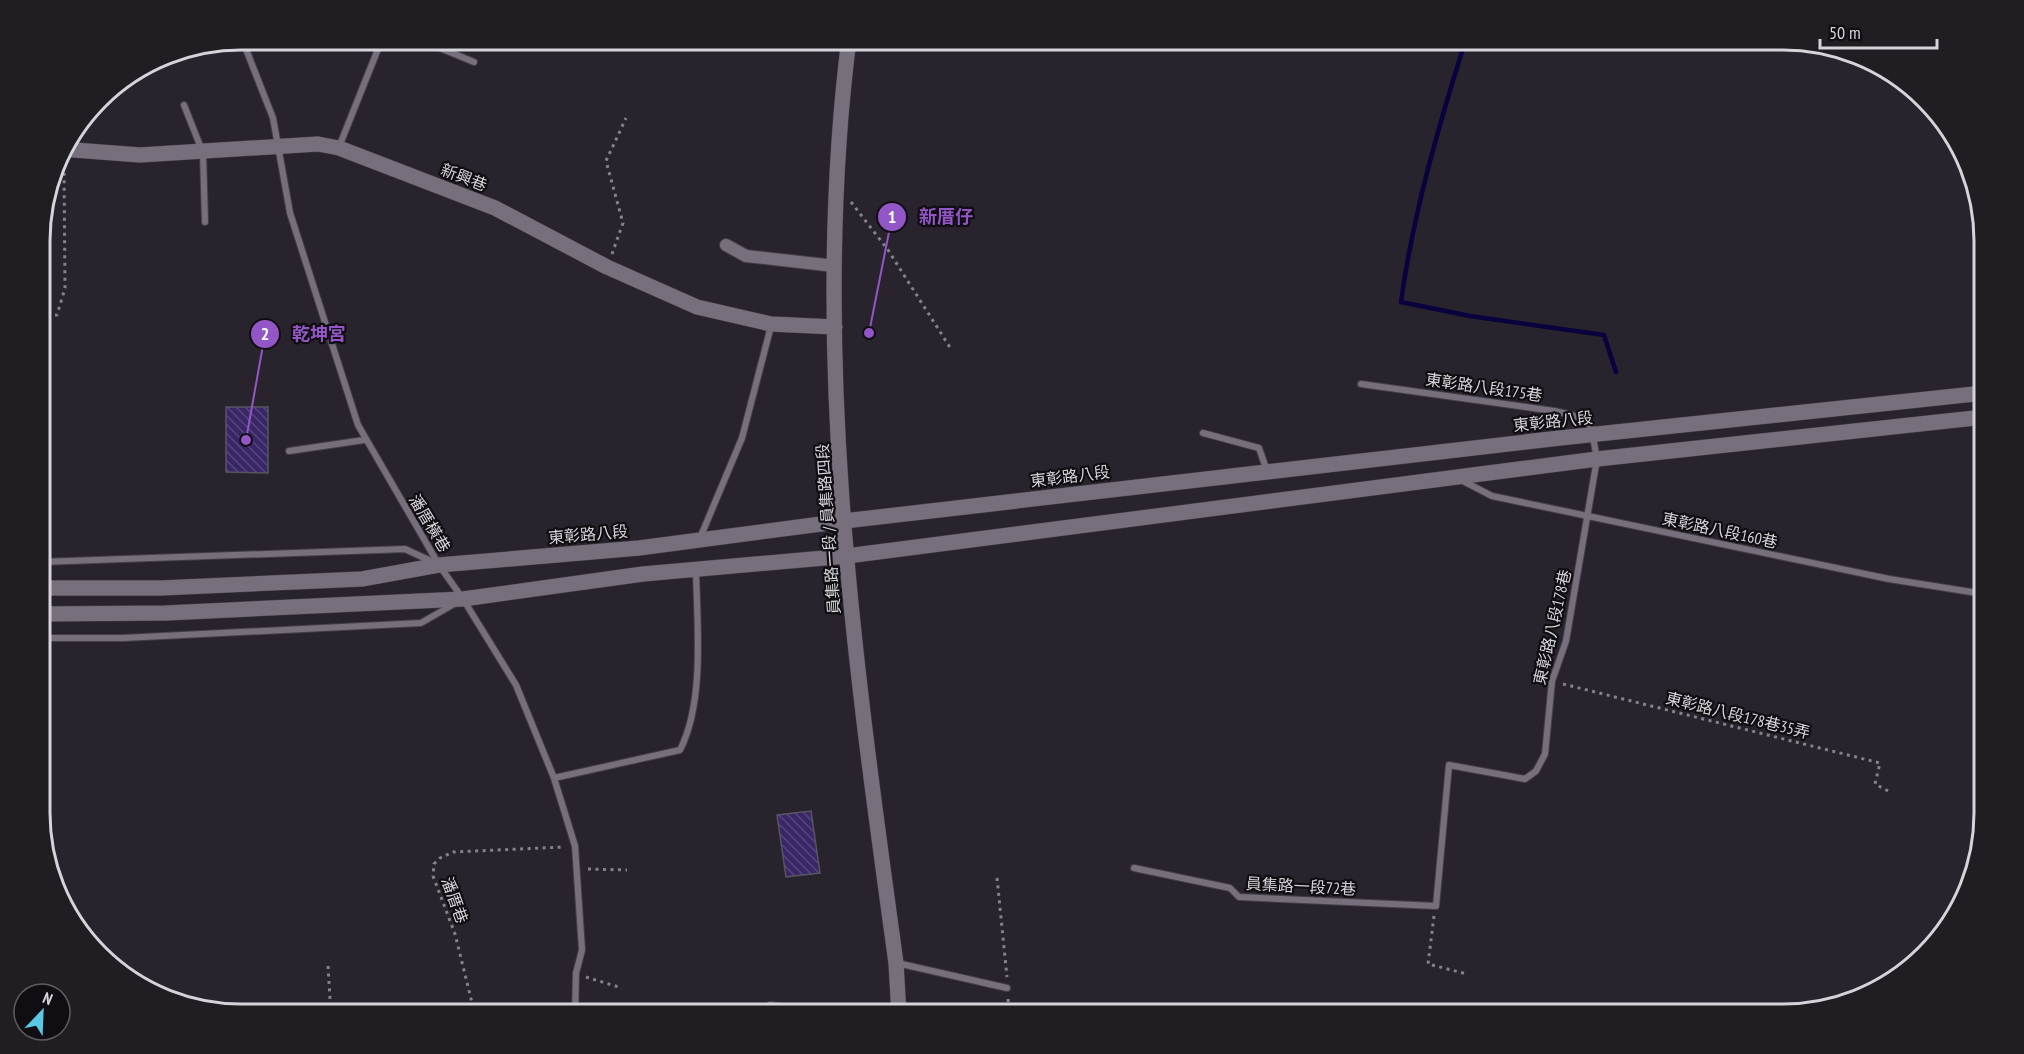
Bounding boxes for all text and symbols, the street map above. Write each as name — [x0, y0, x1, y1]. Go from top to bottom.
scale bar — [1820, 12, 1937, 50]
text: 50 m — [1829, 21, 1861, 44]
street label: 新興巷 — [438, 159, 490, 195]
callout: 新厝仔 — [877, 199, 985, 235]
text: 1 — [888, 205, 896, 228]
text: 新厝仔 — [919, 205, 973, 228]
callout: 乾坤宮 — [250, 316, 358, 352]
text: 2 — [261, 322, 269, 345]
text: 乾坤宮 — [292, 322, 346, 345]
street label: 東彰路八段175巷 — [1424, 369, 1544, 405]
street label: 東彰路八段 — [1512, 407, 1594, 435]
street label: 員集路一段 / 員集路四段 — [812, 443, 844, 615]
street label: 東彰路八段 — [1029, 461, 1111, 491]
street label: 潘厝橫巷 — [405, 490, 455, 556]
street label: 東彰路八段160巷 — [1660, 508, 1780, 552]
street label: 東彰路八段 — [547, 521, 629, 547]
street label: 東彰路八段178巷 — [1529, 567, 1575, 687]
street label: 東彰路八段178巷35弄 — [1664, 687, 1812, 743]
street label: 員集路一段72巷 — [1245, 873, 1357, 899]
street label: 潘厝巷 — [437, 874, 473, 926]
north arrow — [12, 982, 72, 1042]
text: N — [40, 987, 56, 1009]

